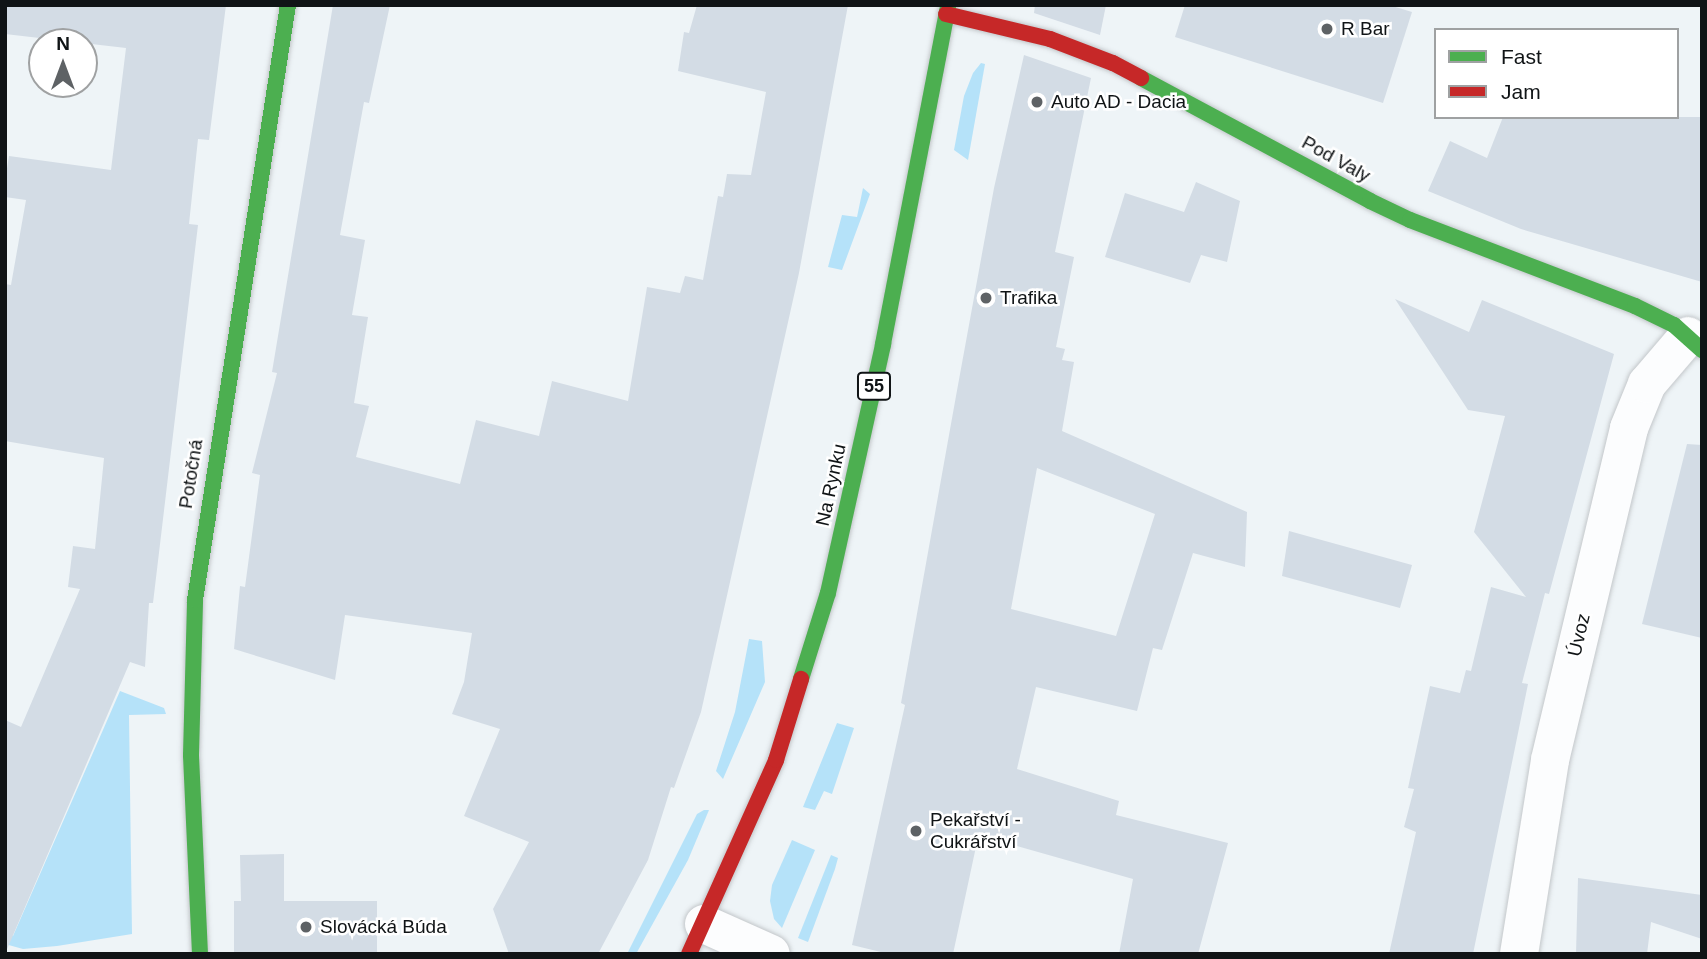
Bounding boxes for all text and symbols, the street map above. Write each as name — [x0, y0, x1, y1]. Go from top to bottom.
place label: R Bar — [1341, 18, 1390, 40]
marker: R Bar — [1319, 21, 1335, 37]
north arrow — [28, 28, 98, 98]
legend — [1434, 28, 1679, 119]
text: N — [56, 33, 70, 54]
text: Fast — [1501, 45, 1542, 68]
text: Jam — [1501, 80, 1541, 103]
place label: Auto AD - Dacia — [1051, 91, 1187, 113]
marker: Auto AD - Dacia — [1029, 94, 1045, 110]
street label: Pod Valy — [1298, 131, 1374, 187]
place label: Trafika — [1000, 287, 1057, 309]
marker: Trafika — [978, 290, 994, 306]
road number: 55 — [856, 372, 892, 400]
street label: Potočná — [174, 438, 208, 510]
street label: Na Rynku — [811, 442, 851, 528]
street label: Úvoz — [1563, 611, 1595, 659]
place label: Pekařství - Cukrářství — [930, 809, 1021, 853]
marker: Pekařství - Cukrářství — [908, 823, 924, 839]
place label: Slovácká Búda — [320, 916, 447, 938]
marker: Slovácká Búda — [298, 919, 314, 935]

